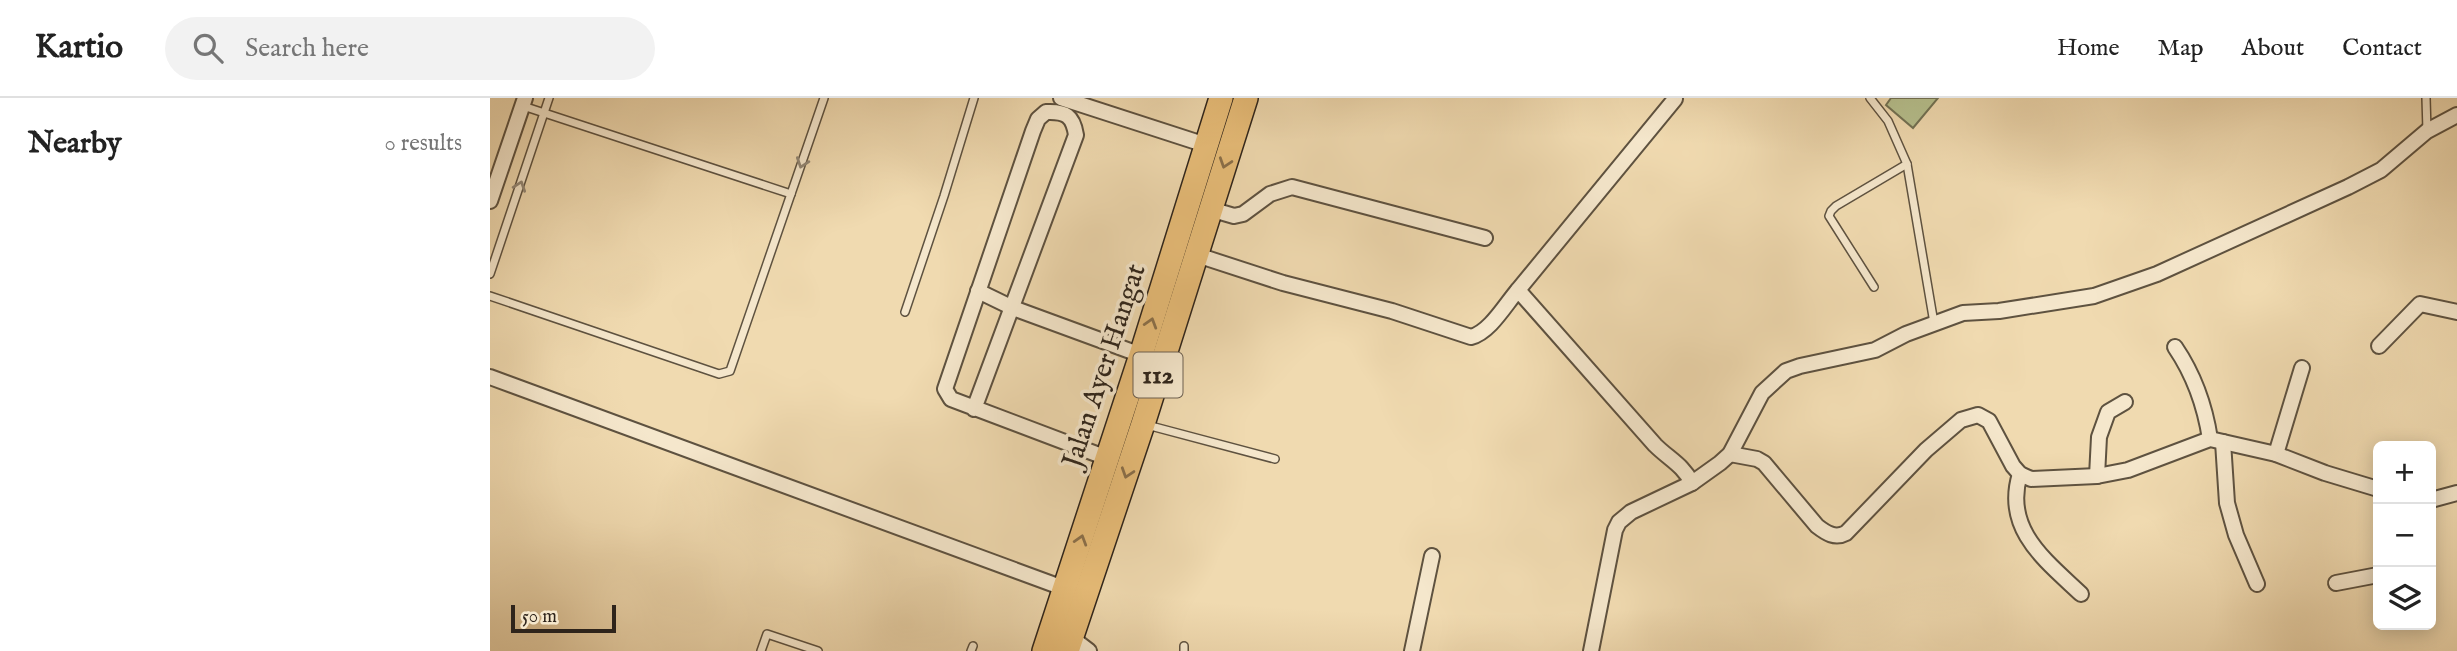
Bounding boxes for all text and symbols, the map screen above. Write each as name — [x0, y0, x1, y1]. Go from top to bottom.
search box — [165, 17, 655, 80]
text: Kartio — [35, 27, 123, 69]
icon: search — [189, 29, 227, 67]
text: Search here — [245, 32, 369, 65]
text: Home — [2057, 33, 2120, 64]
text: Map — [2158, 33, 2204, 64]
text: About — [2242, 33, 2304, 64]
text: Contact — [2342, 33, 2422, 64]
text: Nearby — [28, 125, 121, 163]
text: 0 results — [384, 129, 462, 158]
one-way arrow — [796, 156, 810, 168]
one-way arrow — [1219, 156, 1233, 169]
one-way arrow — [512, 180, 526, 192]
street label: Jalan Ayer Hangat — [1055, 259, 1155, 475]
one-way arrow — [1143, 318, 1158, 330]
road number: 112 — [1134, 352, 1182, 398]
map controls — [2373, 441, 2436, 630]
button: + — [2373, 441, 2436, 504]
one-way arrow — [1120, 467, 1135, 479]
button: − — [2373, 504, 2436, 567]
one-way arrow — [1073, 534, 1087, 547]
button: layers — [2373, 567, 2436, 630]
scale bar — [511, 602, 616, 634]
text: 50 m — [522, 605, 557, 629]

